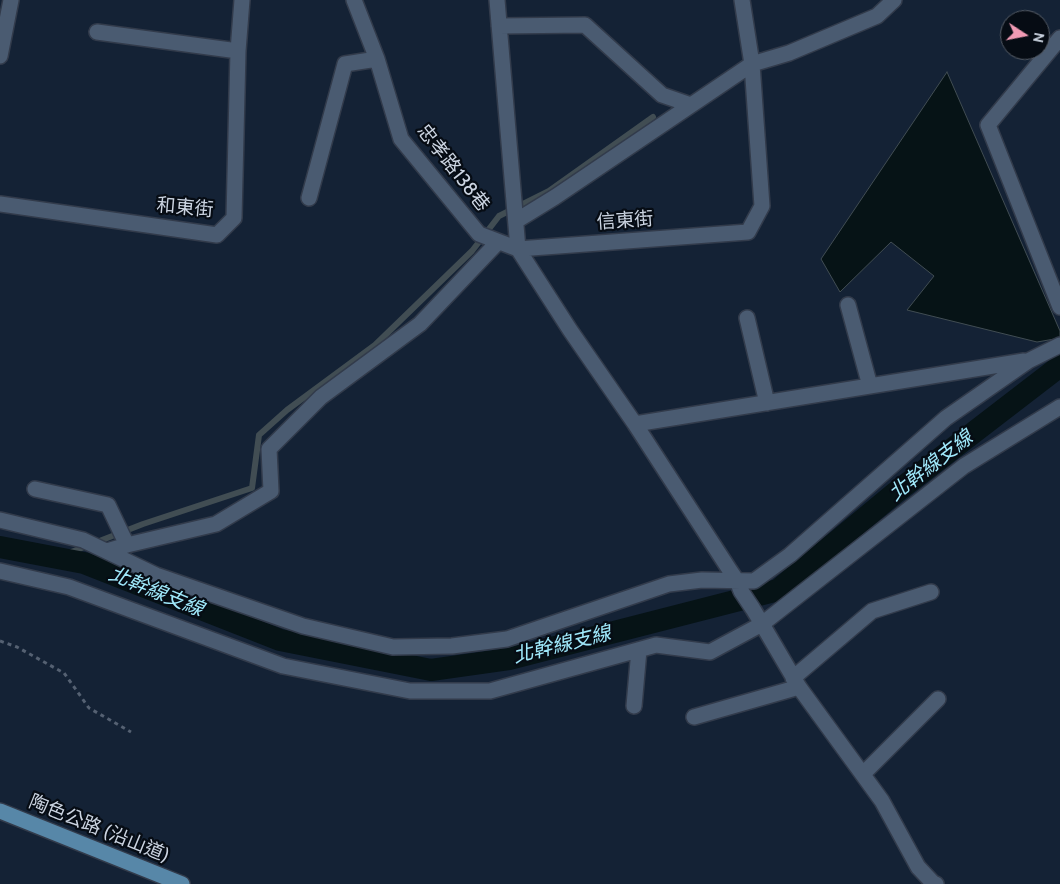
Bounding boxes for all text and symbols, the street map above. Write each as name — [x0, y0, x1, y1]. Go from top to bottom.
north arrow — [1000, 10, 1050, 60]
text: N — [1029, 31, 1049, 44]
street label: 忠孝路138巷 — [412, 120, 494, 216]
street label: 和東街 — [156, 194, 214, 222]
street label: 信東街 — [596, 208, 654, 234]
water label: 北幹線支線 — [884, 426, 978, 506]
water label: 北幹線支線 — [105, 562, 207, 622]
water label: 北幹線支線 — [511, 621, 613, 669]
street label: 陶色公路 (沿山道) — [26, 790, 172, 868]

